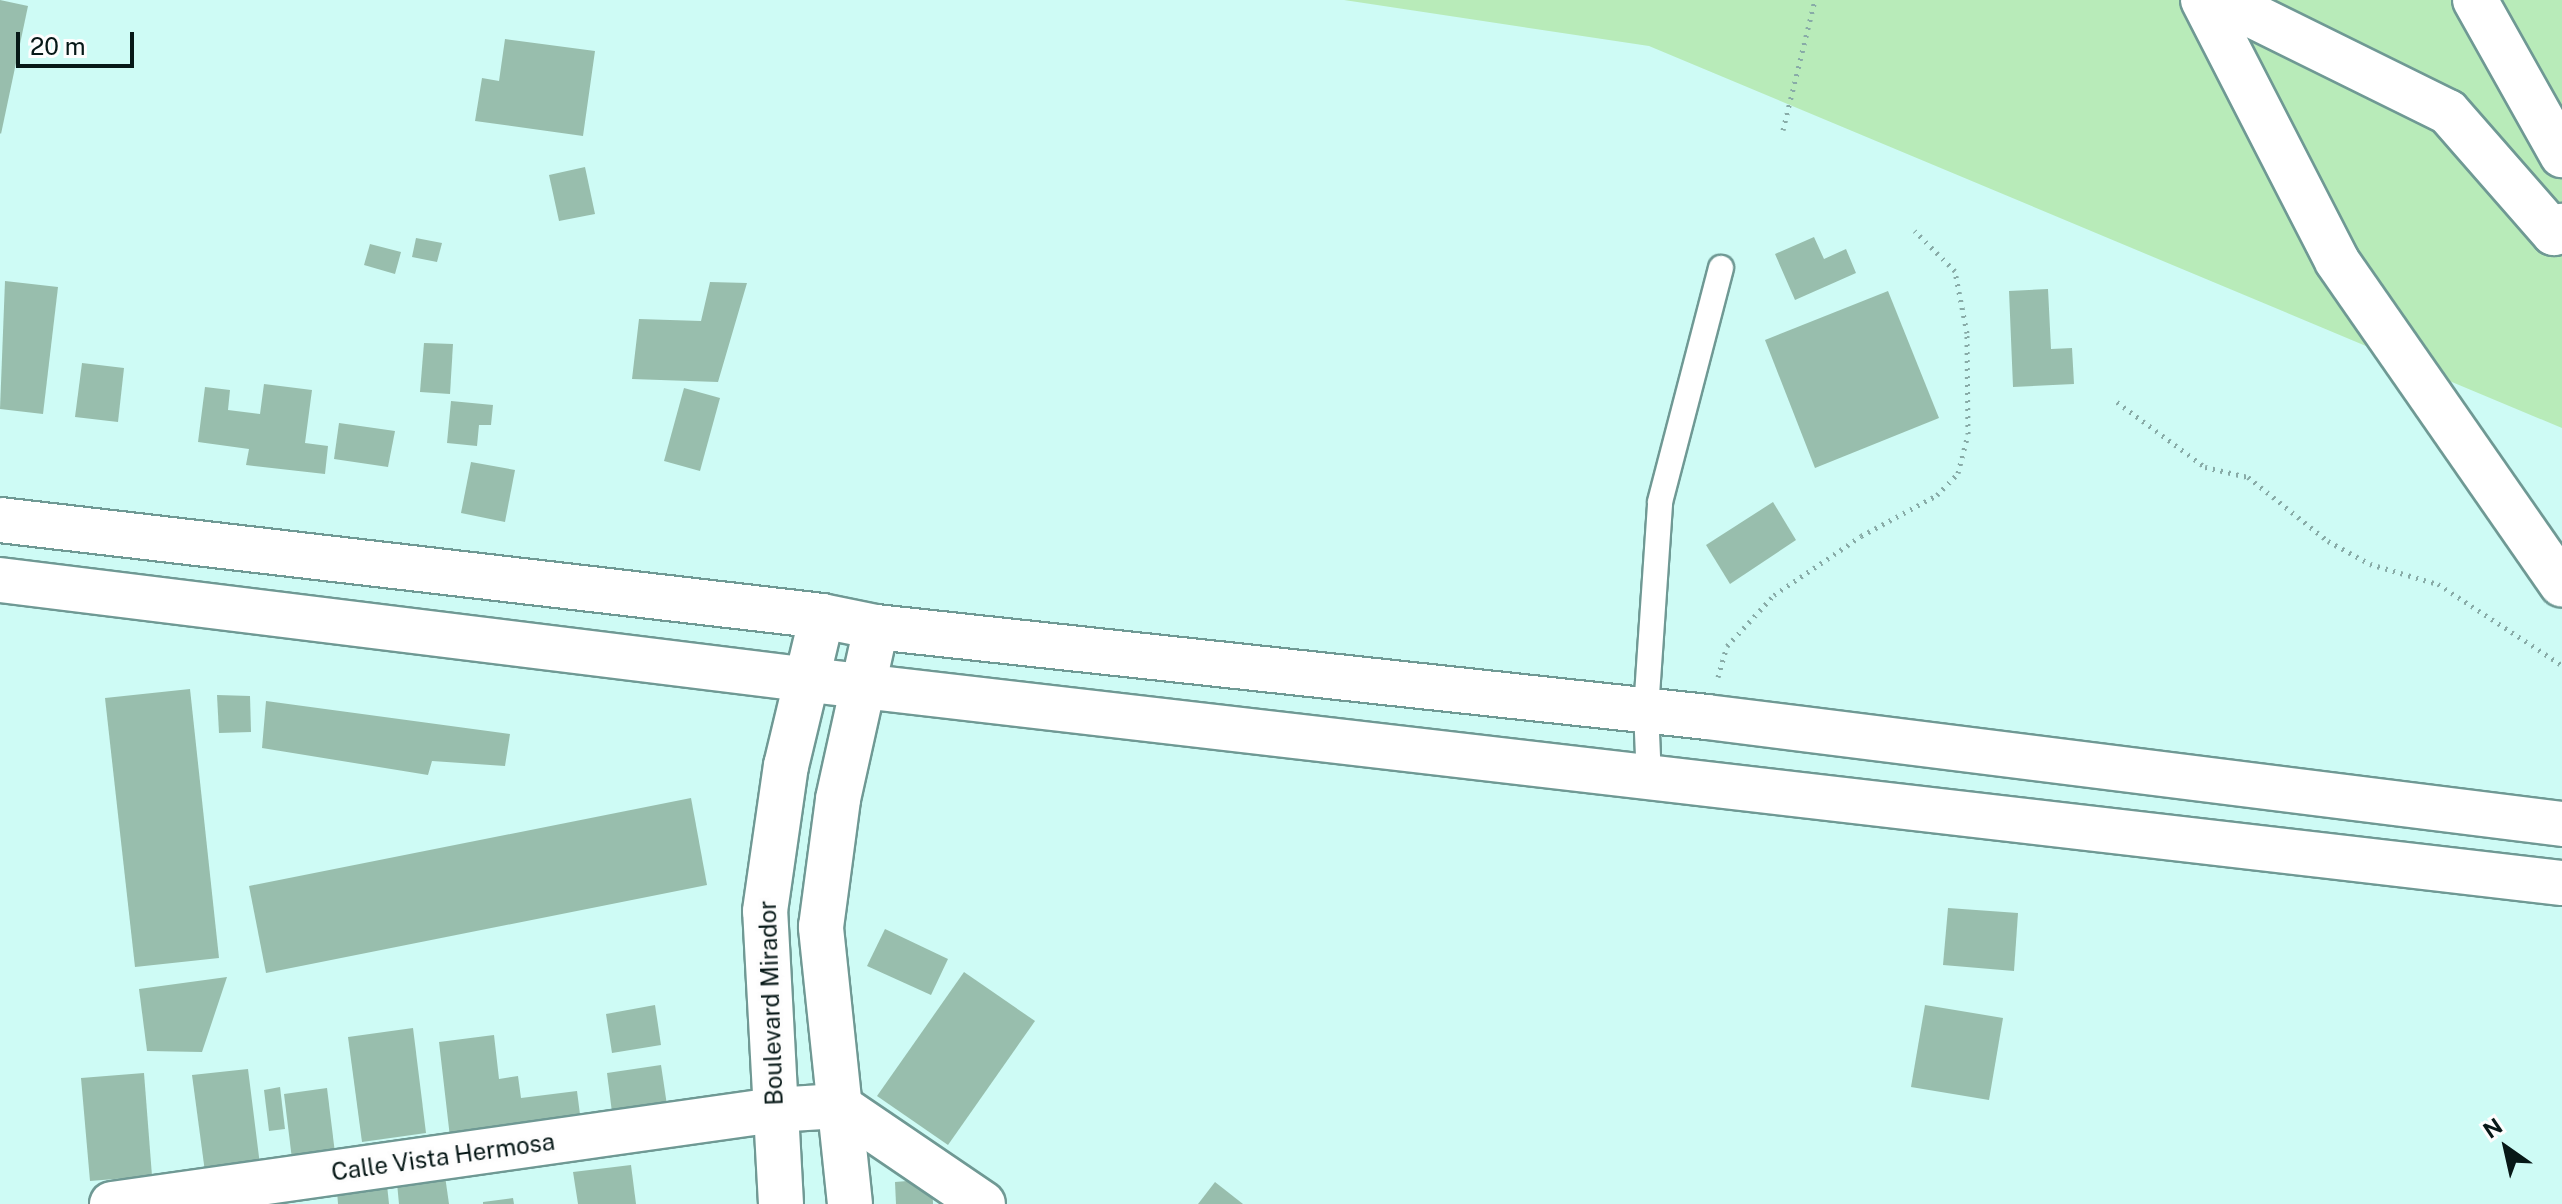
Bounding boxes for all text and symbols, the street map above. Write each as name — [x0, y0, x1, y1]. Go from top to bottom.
scale bar — [20, 16, 138, 66]
text: 20 m — [30, 32, 86, 60]
street label: Boulevard Mirador — [753, 900, 789, 1106]
north arrow — [2466, 1108, 2546, 1188]
text: N — [2478, 1113, 2507, 1144]
street label: Calle Vista Hermosa — [329, 1127, 557, 1187]

